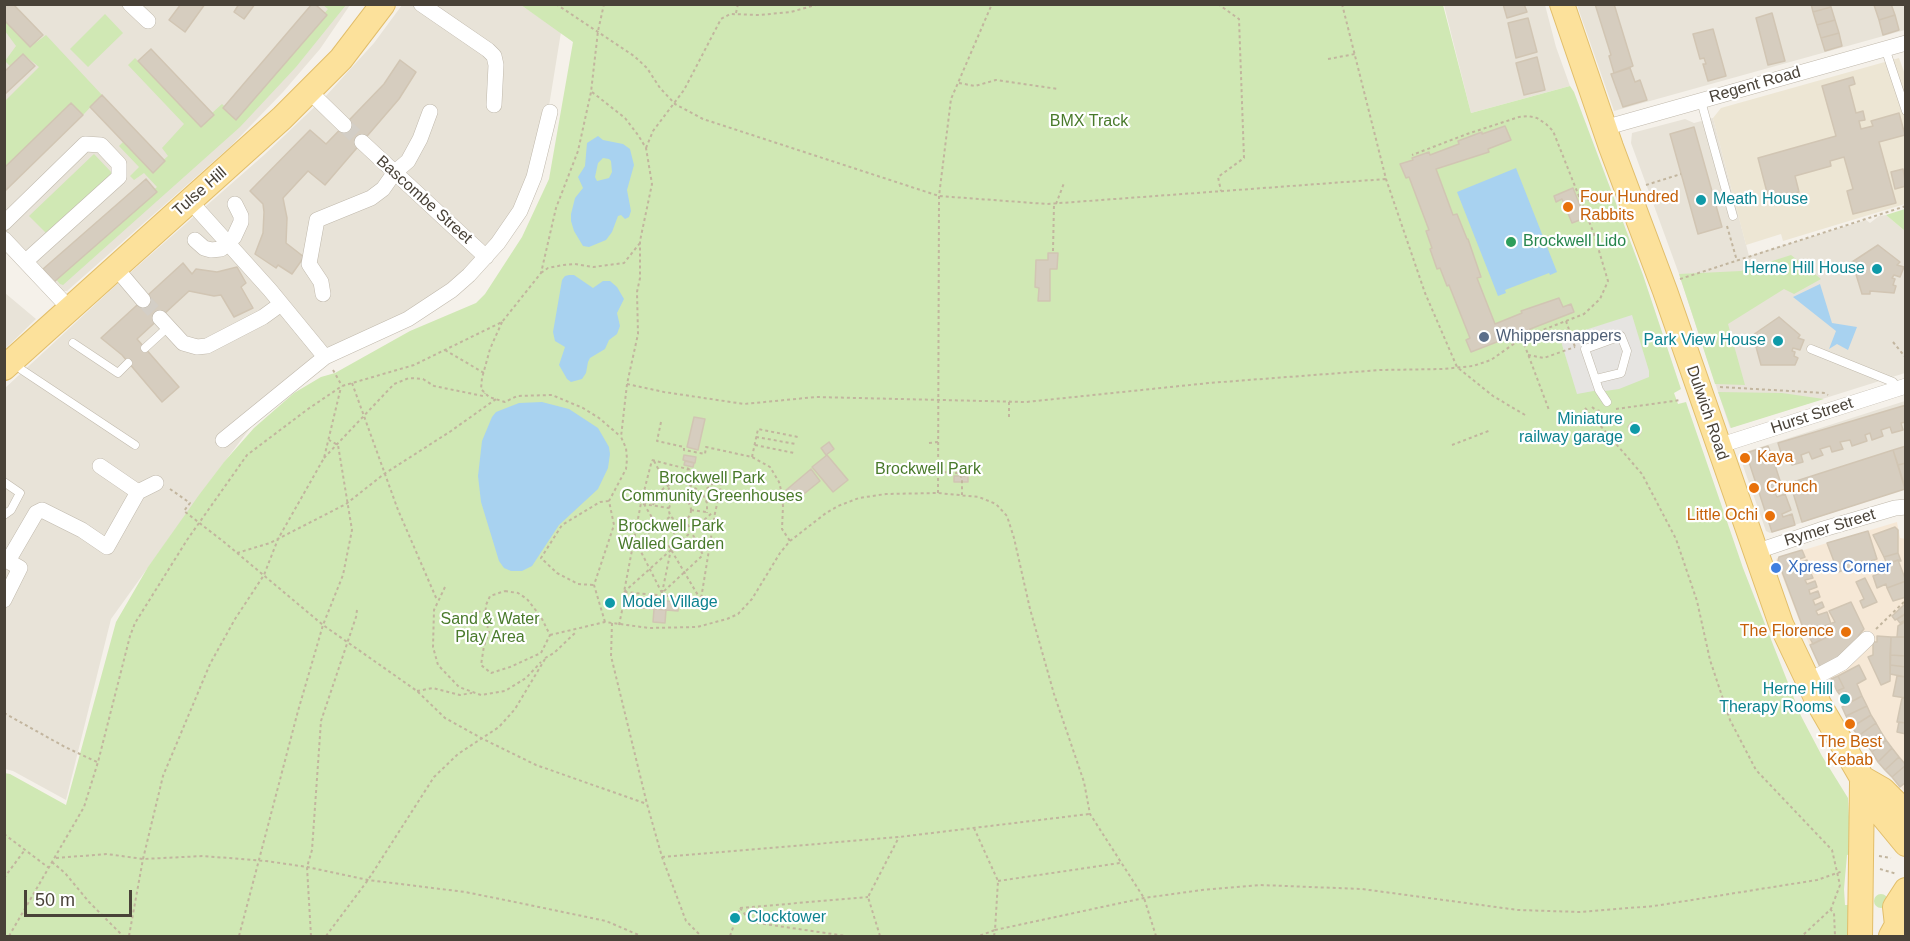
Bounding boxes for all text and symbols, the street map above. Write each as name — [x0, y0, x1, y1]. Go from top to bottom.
street label: Regent Road — [1707, 63, 1803, 107]
park label: BMX Track — [1050, 112, 1128, 132]
street label: Bascombe Street — [372, 152, 476, 248]
street label: Tulse Hill — [169, 163, 231, 221]
place label: Four Hundred Rabbits — [1580, 188, 1679, 226]
place label: Meath House — [1713, 190, 1808, 210]
marker: Meath House — [1694, 193, 1708, 207]
marker: Four Hundred Rabbits — [1561, 200, 1575, 214]
place label: Brockwell Lido — [1523, 232, 1626, 252]
marker: Brockwell Lido — [1504, 235, 1518, 249]
place label: Herne Hill House — [1744, 259, 1865, 279]
marker: Herne Hill House — [1870, 262, 1884, 276]
place label: Whippersnappers — [1496, 327, 1621, 347]
marker: Whippersnappers — [1477, 330, 1491, 344]
place label: Park View House — [1644, 331, 1766, 351]
marker: Park View House — [1771, 334, 1785, 348]
street label: Dulwich Road — [1682, 363, 1732, 463]
street label: Hurst Street — [1768, 394, 1856, 438]
place label: Miniature railway garage — [1519, 410, 1623, 448]
marker: Miniature railway garage — [1628, 422, 1642, 436]
place label: Kaya — [1757, 448, 1793, 468]
marker: Kaya — [1738, 451, 1752, 465]
park label: Brockwell Park — [875, 460, 981, 480]
park label: Brockwell Park Community Greenhouses — [621, 469, 803, 507]
place label: Crunch — [1766, 478, 1818, 498]
marker: Crunch — [1747, 481, 1761, 495]
street label: Rymer Street — [1782, 505, 1878, 551]
place label: Little Ochi — [1687, 506, 1758, 526]
marker: Little Ochi — [1763, 509, 1777, 523]
park label: Brockwell Park Walled Garden — [618, 517, 724, 555]
place label: Xpress Corner — [1788, 558, 1891, 578]
marker: Xpress Corner — [1769, 561, 1783, 575]
place label: Model Village — [622, 593, 718, 613]
marker: Model Village — [603, 596, 617, 610]
park label: Sand & Water Play Area — [440, 610, 540, 648]
place label: The Florence — [1740, 622, 1834, 642]
marker: The Florence — [1839, 625, 1853, 639]
place label: Herne Hill Therapy Rooms — [1719, 680, 1833, 718]
marker: Herne Hill Therapy Rooms — [1838, 692, 1852, 706]
marker: The Best Kebab — [1843, 717, 1857, 731]
place label: The Best Kebab — [1818, 733, 1882, 771]
scale bar — [27, 878, 135, 916]
text: 50 m — [35, 890, 75, 910]
place label: Clocktower — [747, 908, 826, 928]
marker: Clocktower — [728, 911, 742, 925]

